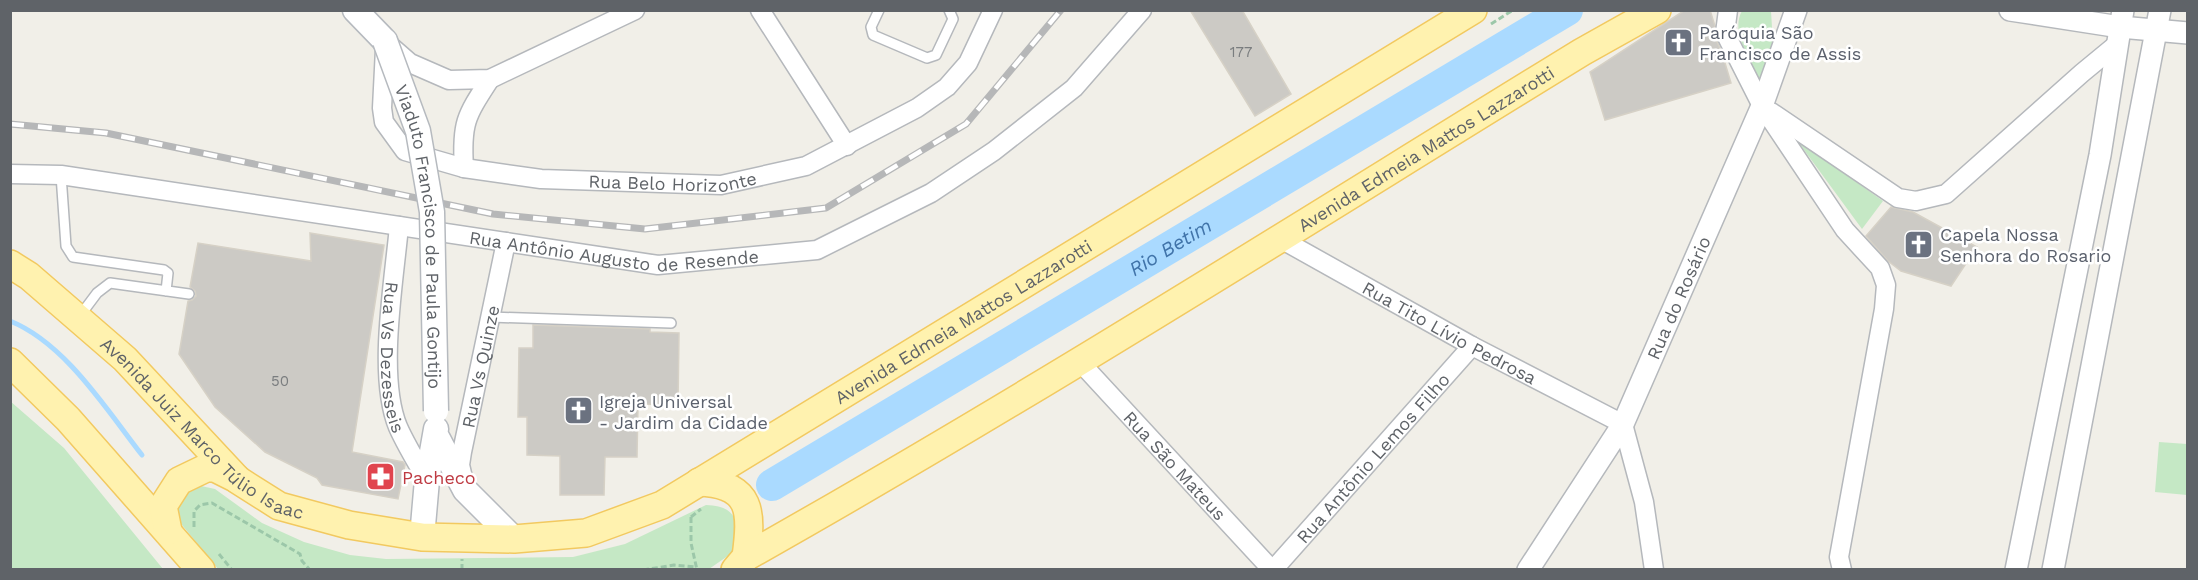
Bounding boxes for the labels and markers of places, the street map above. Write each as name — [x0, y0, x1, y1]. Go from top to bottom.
place label: Paróquia São Francisco de Assis — [1699, 22, 1861, 64]
church icon: Paróquia São Francisco de Assis — [1662, 26, 1694, 58]
place label: Capela Nossa Senhora do Rosario — [1940, 224, 2111, 266]
church icon: Capela Nossa Senhora do Rosario — [1903, 228, 1935, 260]
place label: Igreja Universal - Jardim da Cidade — [599, 391, 768, 433]
church icon: Igreja Universal - Jardim da Cidade — [562, 395, 594, 427]
pharmacy icon: Pacheco — [365, 461, 397, 493]
place label: Pacheco — [402, 467, 476, 488]

